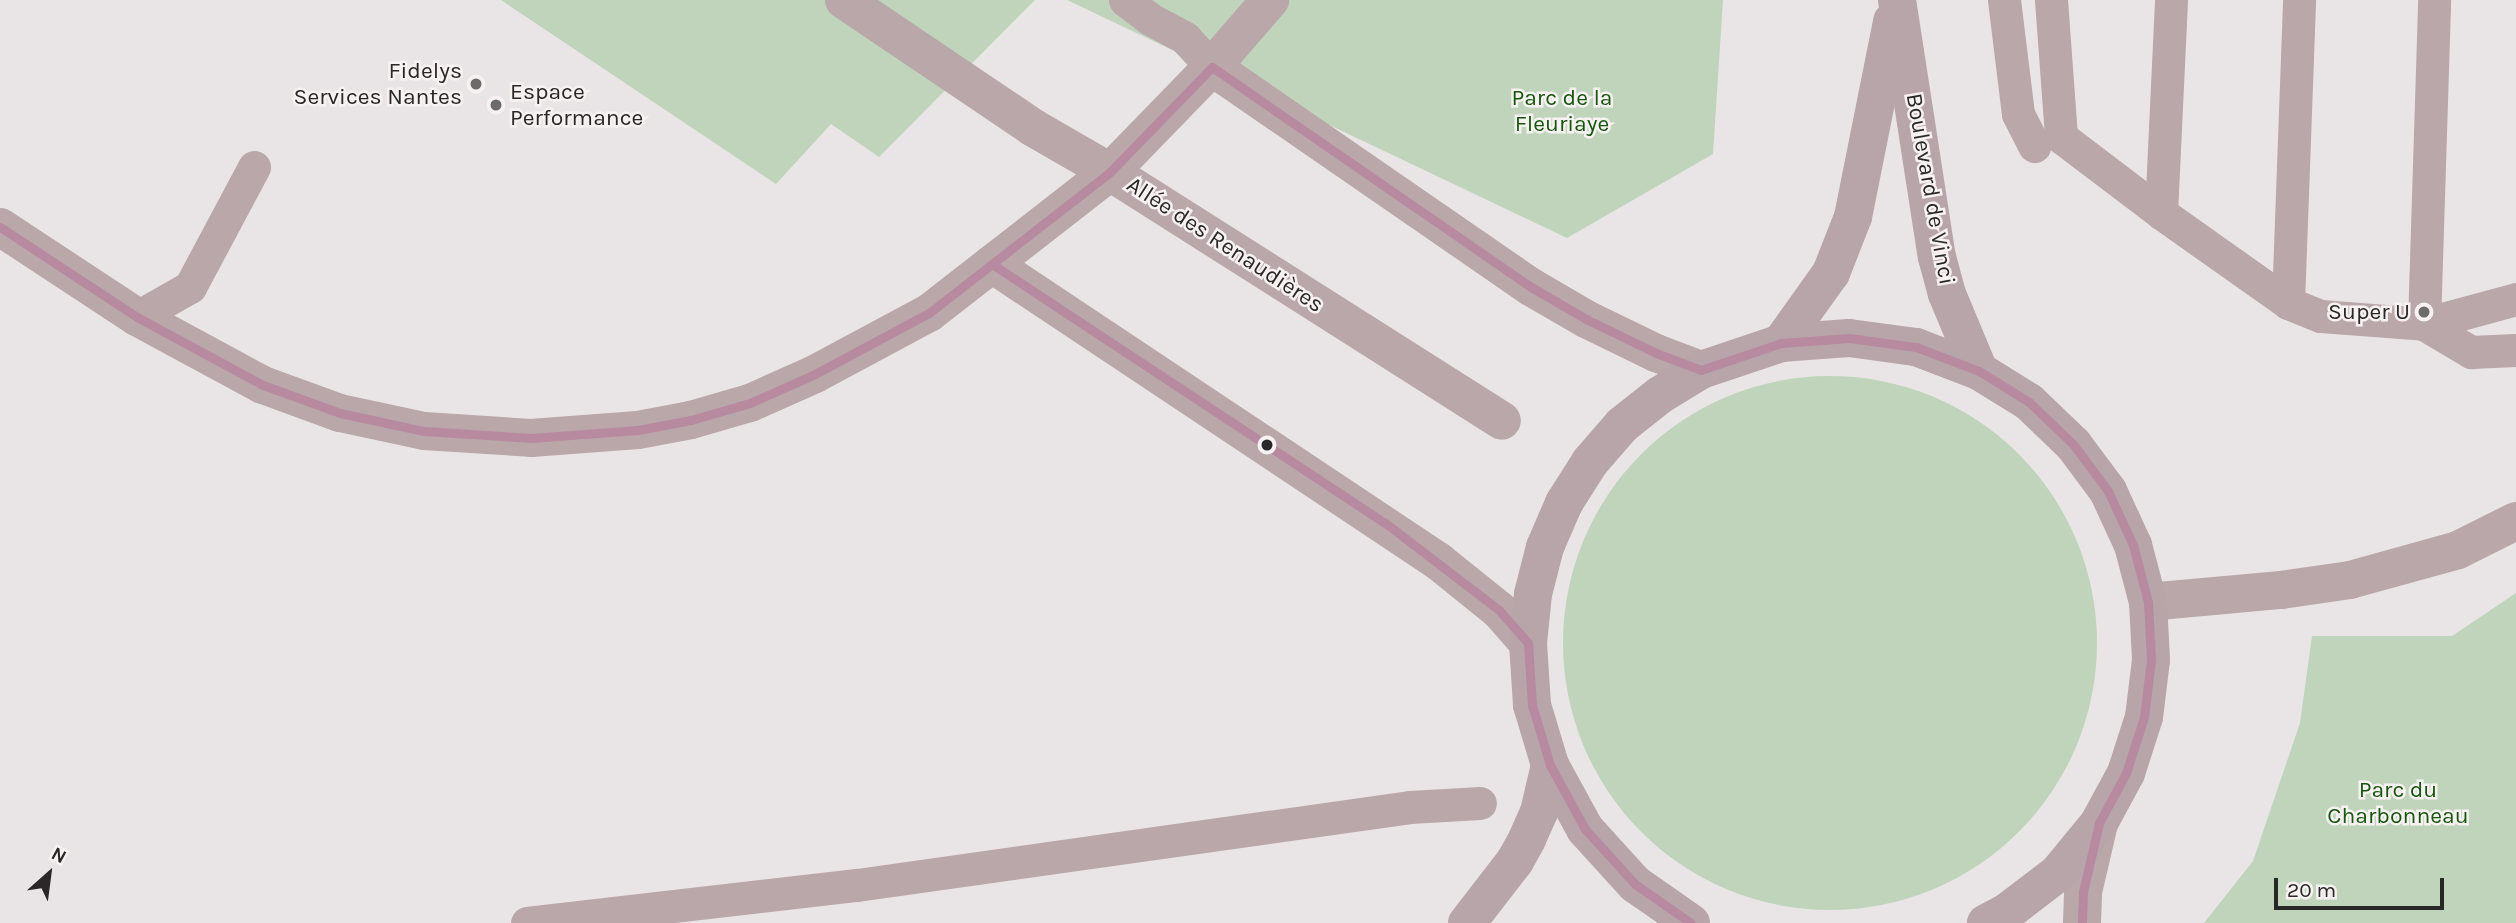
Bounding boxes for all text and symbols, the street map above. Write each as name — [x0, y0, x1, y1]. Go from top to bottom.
place label: Fidelys Services Nantes — [294, 57, 462, 111]
marker: Fidelys Services Nantes — [468, 76, 484, 92]
place label: Espace Performance — [510, 78, 643, 132]
park label: Parc de la Fleuriaye — [1511, 84, 1613, 138]
street label: Boulevard de Vinci — [1900, 91, 1960, 287]
marker: Espace Performance — [488, 97, 504, 113]
street label: Allée des Renaudières — [1121, 171, 1329, 319]
place label: Super U — [2328, 298, 2410, 326]
marker: Super U — [2416, 304, 2432, 320]
unlabelled marker — [1260, 438, 1274, 452]
park label: Parc du Charbonneau — [2327, 776, 2469, 830]
north arrow — [14, 839, 84, 909]
text: N — [48, 843, 70, 868]
scale bar — [2278, 864, 2448, 908]
text: 20 m — [2287, 878, 2336, 902]

